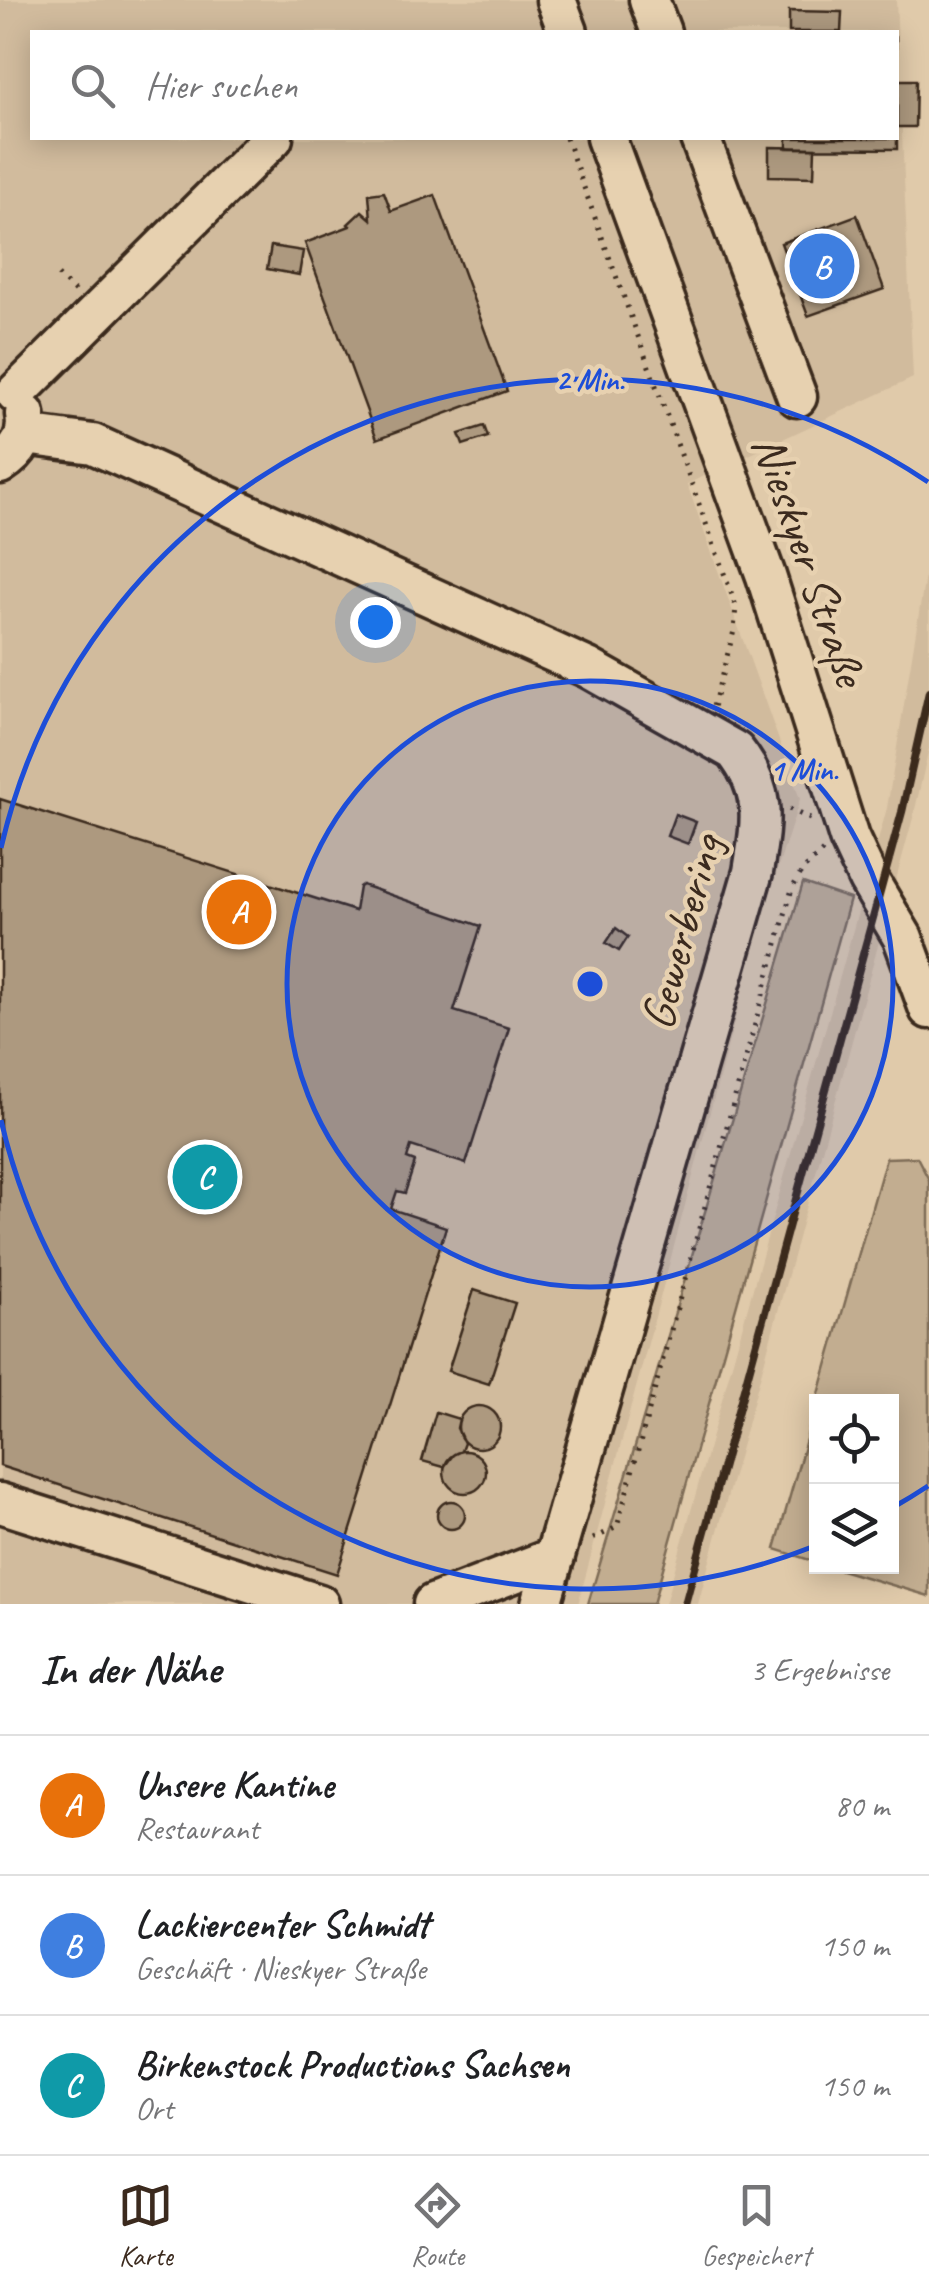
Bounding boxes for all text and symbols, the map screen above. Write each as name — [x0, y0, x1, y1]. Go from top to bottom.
search box — [30, 30, 899, 140]
icon: search — [65, 58, 120, 113]
text: Hier suchen — [145, 62, 297, 109]
pin: B — [790, 228, 854, 304]
text: 2 Min. — [556, 361, 625, 399]
street label: Nieskyer Straße — [739, 427, 882, 696]
your location — [350, 597, 401, 648]
text: 1 Min. — [770, 751, 839, 789]
street label: Gewerbering — [626, 826, 736, 1036]
pin: A — [206, 874, 272, 950]
centre of rings — [572, 966, 608, 1002]
pin: C — [172, 1140, 238, 1214]
map controls — [809, 1394, 899, 1574]
button: locate — [809, 1394, 899, 1484]
button: layers — [809, 1484, 899, 1574]
text: In der Nähe — [40, 1643, 221, 1696]
text: 3 Ergebnisse — [750, 1649, 889, 1690]
text: Unsere Kantine — [135, 1761, 334, 1808]
text: A — [64, 1785, 81, 1826]
text: 80 m — [835, 1785, 889, 1826]
text: Restaurant — [135, 1808, 259, 1849]
text: Lackiercenter Schmidt — [135, 1901, 429, 1948]
text: B — [64, 1925, 81, 1966]
text: 150 m — [820, 1925, 889, 1966]
text: Geschäft · Nieskyer Straße — [135, 1948, 426, 1989]
text: Birkenstock Productions Sachsen — [135, 2041, 570, 2088]
text: C — [65, 2065, 80, 2106]
text: 150 m — [820, 2065, 889, 2106]
text: Ort — [135, 2088, 173, 2129]
tab: Karte — [118, 2178, 173, 2273]
tab: Route — [410, 2178, 465, 2273]
tab: Gespeichert — [702, 2178, 811, 2273]

